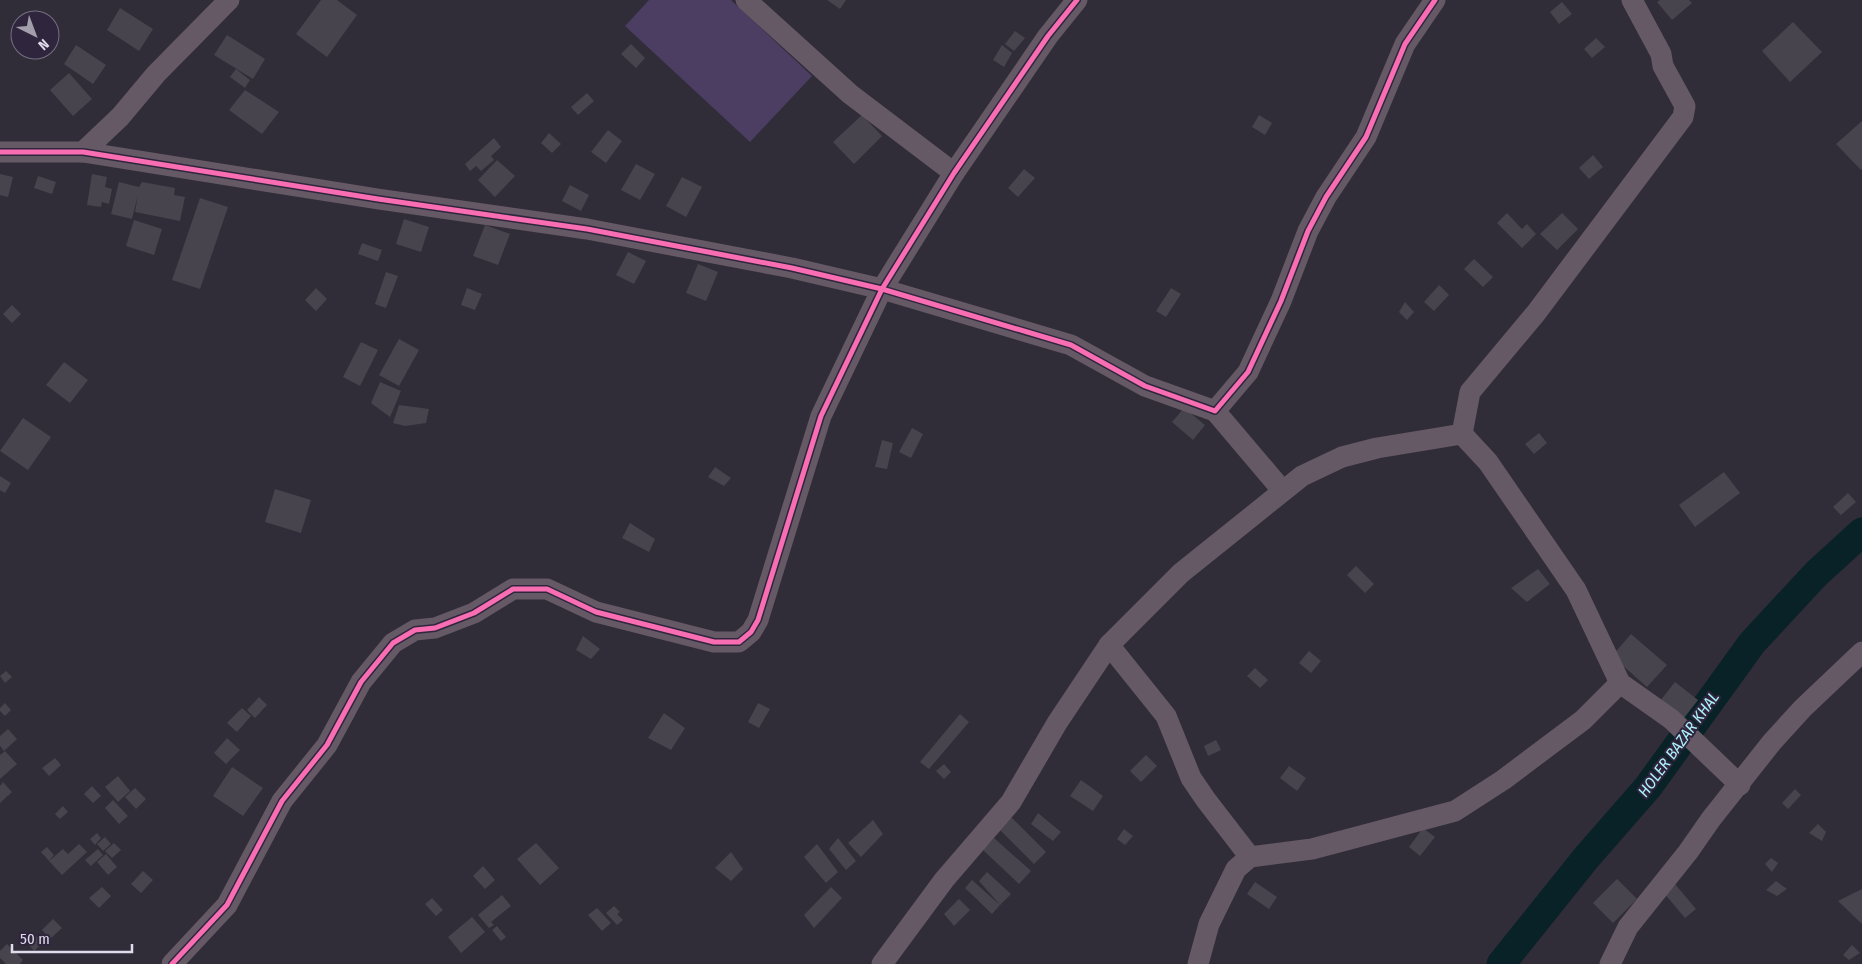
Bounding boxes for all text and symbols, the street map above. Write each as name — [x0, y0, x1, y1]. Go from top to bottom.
north arrow — [10, 10, 60, 60]
text: N — [35, 35, 52, 53]
water label: HOLER BAZAR KHAL — [1634, 688, 1723, 801]
scale bar — [12, 922, 132, 954]
text: 50 m — [20, 930, 50, 948]

